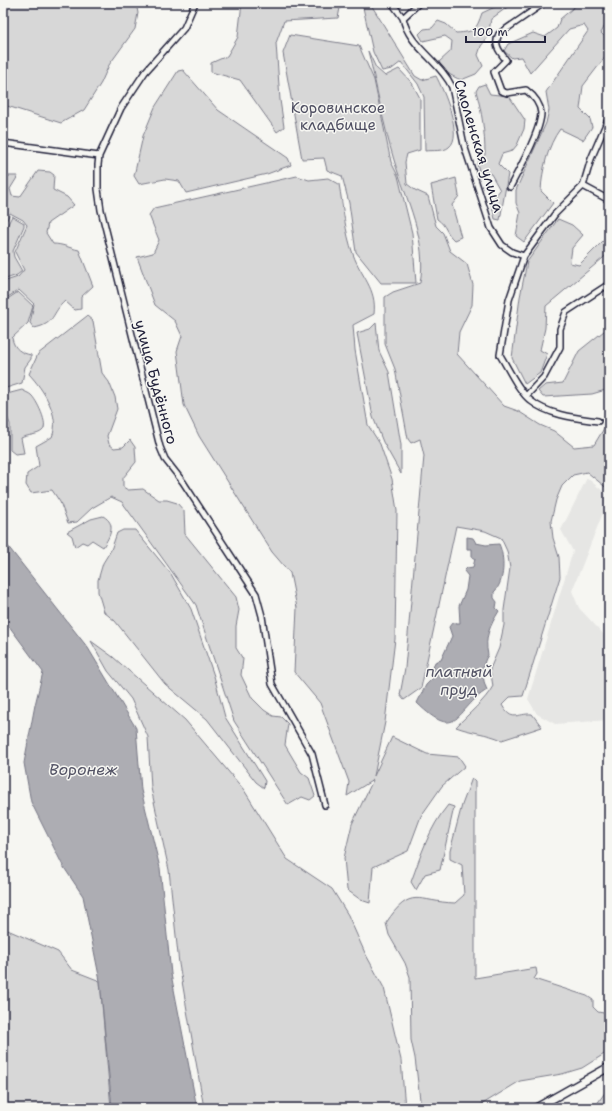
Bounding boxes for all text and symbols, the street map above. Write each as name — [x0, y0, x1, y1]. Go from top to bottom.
scale bar — [466, 18, 545, 44]
text: 100 m — [472, 24, 508, 40]
street label: Смоленская улица — [449, 77, 509, 216]
park label: Коровинское кладбище — [291, 98, 385, 135]
street label: улица Будённого — [130, 318, 182, 446]
water label: платный пруд — [425, 661, 493, 700]
water label: Воронеж — [49, 759, 118, 780]

